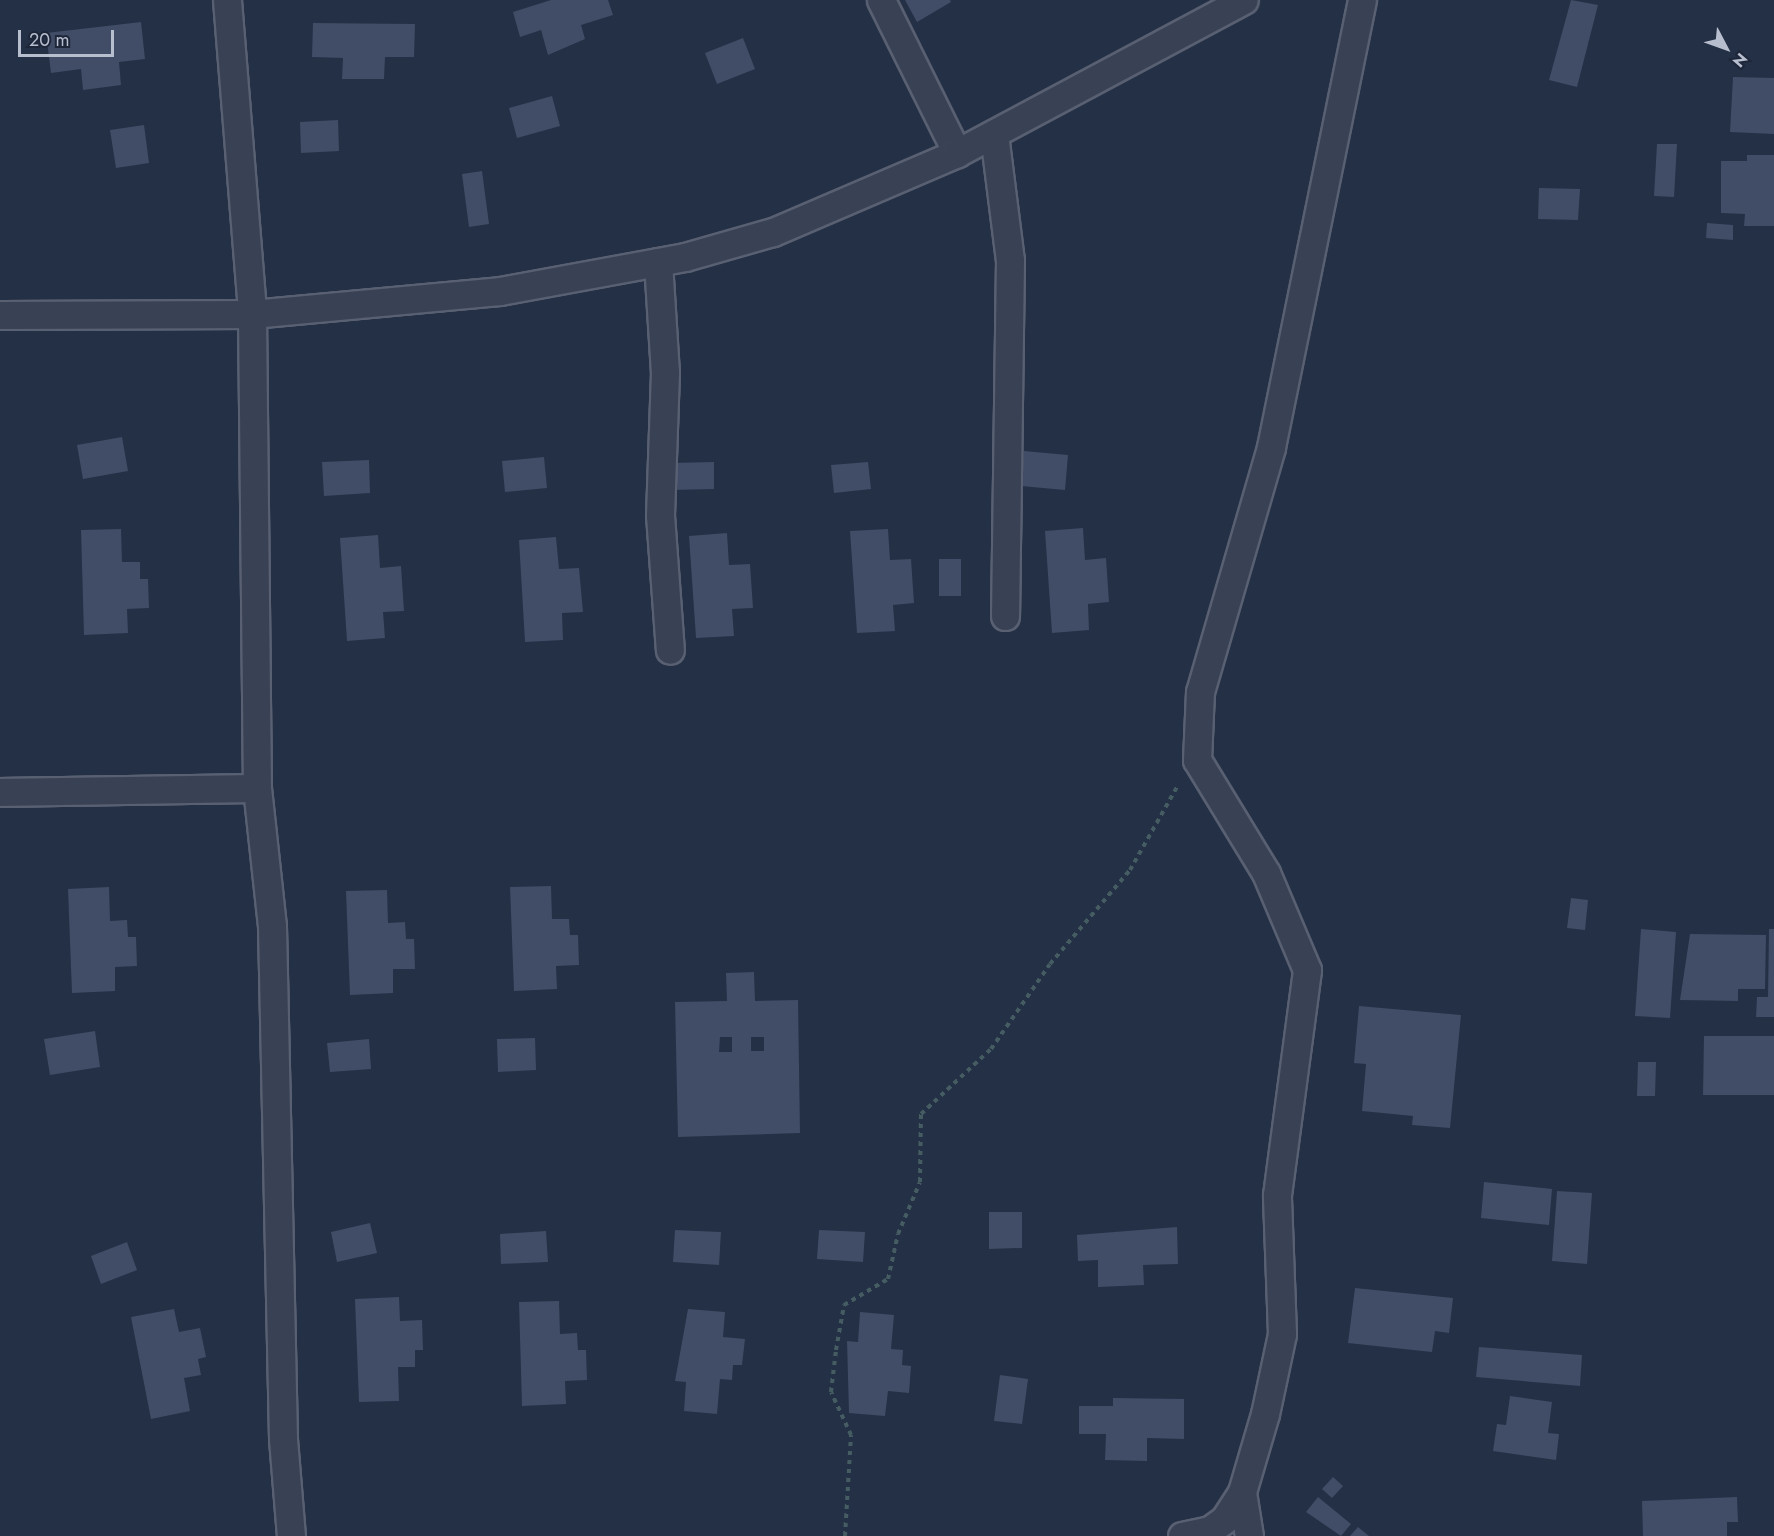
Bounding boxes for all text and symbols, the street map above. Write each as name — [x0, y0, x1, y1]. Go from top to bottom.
scale bar — [21, 18, 117, 56]
north arrow — [1696, 18, 1756, 78]
text: 20 m — [29, 27, 69, 53]
text: N — [1727, 48, 1753, 72]

